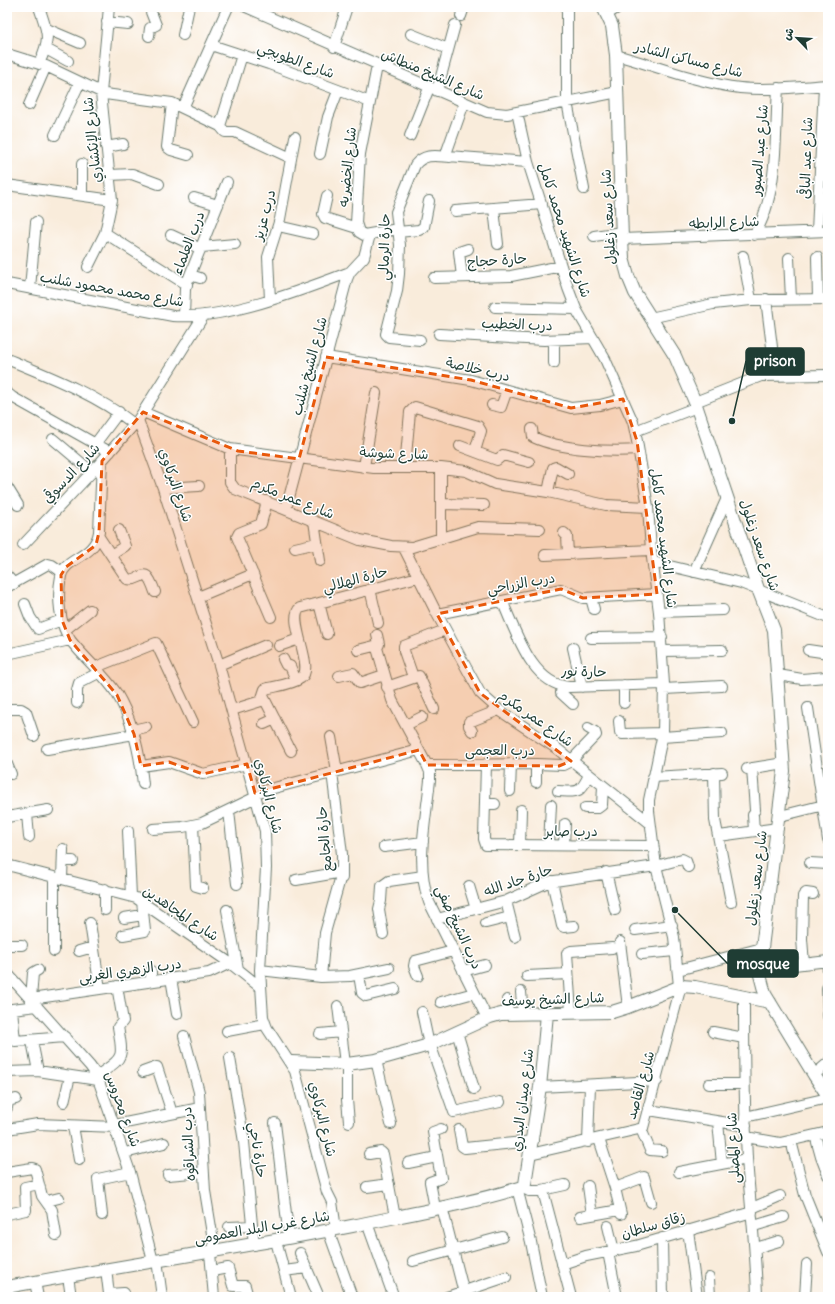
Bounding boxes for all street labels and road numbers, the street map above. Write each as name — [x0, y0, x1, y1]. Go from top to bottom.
street label: شارع مساكن الشادر — [632, 37, 745, 82]
street label: شارع الطوبجي — [254, 38, 337, 86]
street label: شارع الشيخ منطاش — [378, 44, 487, 105]
street label: شارع الإنكشاري — [79, 96, 107, 184]
street label: شارع عبد الصبور — [746, 104, 773, 197]
street label: شارع عبد الباقى — [796, 117, 817, 199]
street label: شارع الخضريه — [334, 126, 361, 208]
street label: شارع الشهيد محمد كامل — [534, 160, 595, 300]
street label: شارع سعد زغلول — [597, 169, 620, 265]
street label: درب عزيز — [248, 188, 279, 243]
street label: درب العلماء — [168, 209, 208, 277]
street label: شارع الرابطه — [688, 212, 760, 233]
street label: حارة الرمالي — [374, 213, 398, 281]
street label: حارة حجاج — [466, 249, 528, 272]
street label: شارع محمد محمود شلنب — [38, 267, 185, 312]
street label: درب الخطيب — [481, 314, 553, 334]
street label: شارع الشيخ شلنب — [287, 315, 332, 418]
street label: درب خلاصة — [444, 353, 512, 385]
street label: شارع الدسوقي — [38, 439, 105, 508]
street label: شارع شوشة — [359, 443, 429, 464]
street label: شارع البركاوي — [153, 446, 197, 525]
street label: شارع الشهيد محمد كامل — [645, 467, 682, 609]
street label: شارع عمر مكرم — [248, 473, 337, 526]
street label: شارع سعد زغلول — [735, 497, 784, 594]
street label: حارة الهلالي — [320, 562, 391, 600]
street label: درب الزراحي — [486, 568, 557, 602]
street label: حارة نور — [560, 661, 607, 681]
street label: شارع عمر مكرم — [493, 686, 577, 753]
street label: درب العجمى — [465, 741, 535, 760]
street label: شارع البركاوي — [249, 757, 287, 836]
street label: حارة الجامع — [312, 805, 338, 873]
street label: درب صابر — [543, 822, 598, 840]
street label: شارع سعد زغلول — [741, 829, 772, 927]
street label: حارة جاد الله — [481, 860, 555, 900]
street label: شارع المجاهدين — [139, 881, 222, 946]
street label: درب الشيخ صفي — [428, 882, 486, 974]
street label: درب الزهري الغربى — [78, 954, 183, 988]
street label: شارع الشيخ يوسف — [501, 988, 605, 1011]
street label: شارع ميدان البدري — [507, 1048, 539, 1153]
street label: شارع القاصد — [622, 1049, 659, 1122]
street label: شارع محروس — [100, 1069, 145, 1150]
street label: شارع البركاوي — [303, 1080, 341, 1159]
street label: درب الشراقوه — [177, 1106, 199, 1182]
street label: شارع المصلى — [722, 1112, 745, 1184]
street label: حارة ناجي — [241, 1121, 271, 1180]
street label: شارع غرب البلد العمومى — [193, 1206, 331, 1249]
street label: زقاق سلطان — [619, 1207, 687, 1243]

